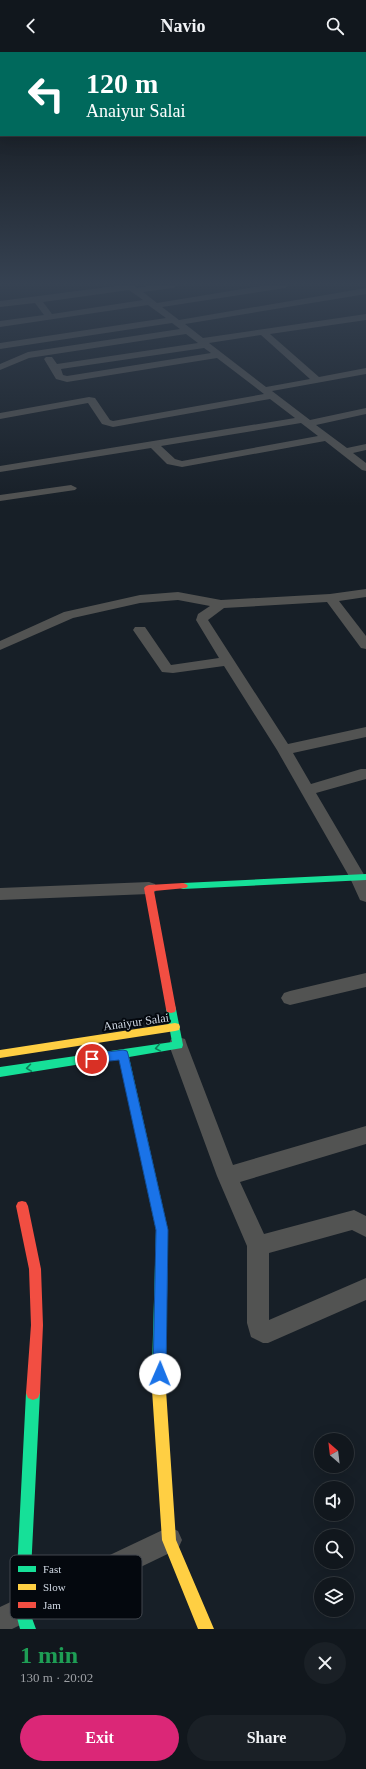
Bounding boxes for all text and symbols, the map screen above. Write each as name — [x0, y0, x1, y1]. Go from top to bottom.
icon: back — [20, 15, 42, 37]
icon: search — [324, 15, 346, 37]
text: Navio — [161, 16, 206, 36]
icon: left — [20, 68, 72, 120]
text: 120 m — [86, 68, 158, 99]
text: Anaiyur Salai — [86, 101, 185, 121]
street label: Anaiyur Salai — [102, 1010, 170, 1034]
pin — [75, 1042, 109, 1076]
one-way arrow — [155, 1044, 161, 1052]
icon: arrive — [81, 1048, 103, 1070]
one-way arrow — [26, 1063, 32, 1072]
position arrow — [139, 1353, 181, 1395]
north arrow — [314, 1433, 354, 1473]
map controls — [314, 1433, 354, 1617]
button: sound — [314, 1481, 354, 1521]
button: search — [314, 1529, 354, 1569]
legend — [10, 1555, 142, 1619]
text: Fast — [43, 1563, 61, 1575]
button: layers — [314, 1577, 354, 1617]
text: Slow — [43, 1581, 66, 1593]
text: Jam — [43, 1599, 61, 1611]
text: 1 min — [20, 1642, 78, 1668]
button: close — [304, 1642, 346, 1684]
text: 130 m · 20:02 — [20, 1670, 93, 1685]
button: Exit — [20, 1715, 179, 1761]
button: Share — [187, 1715, 346, 1761]

